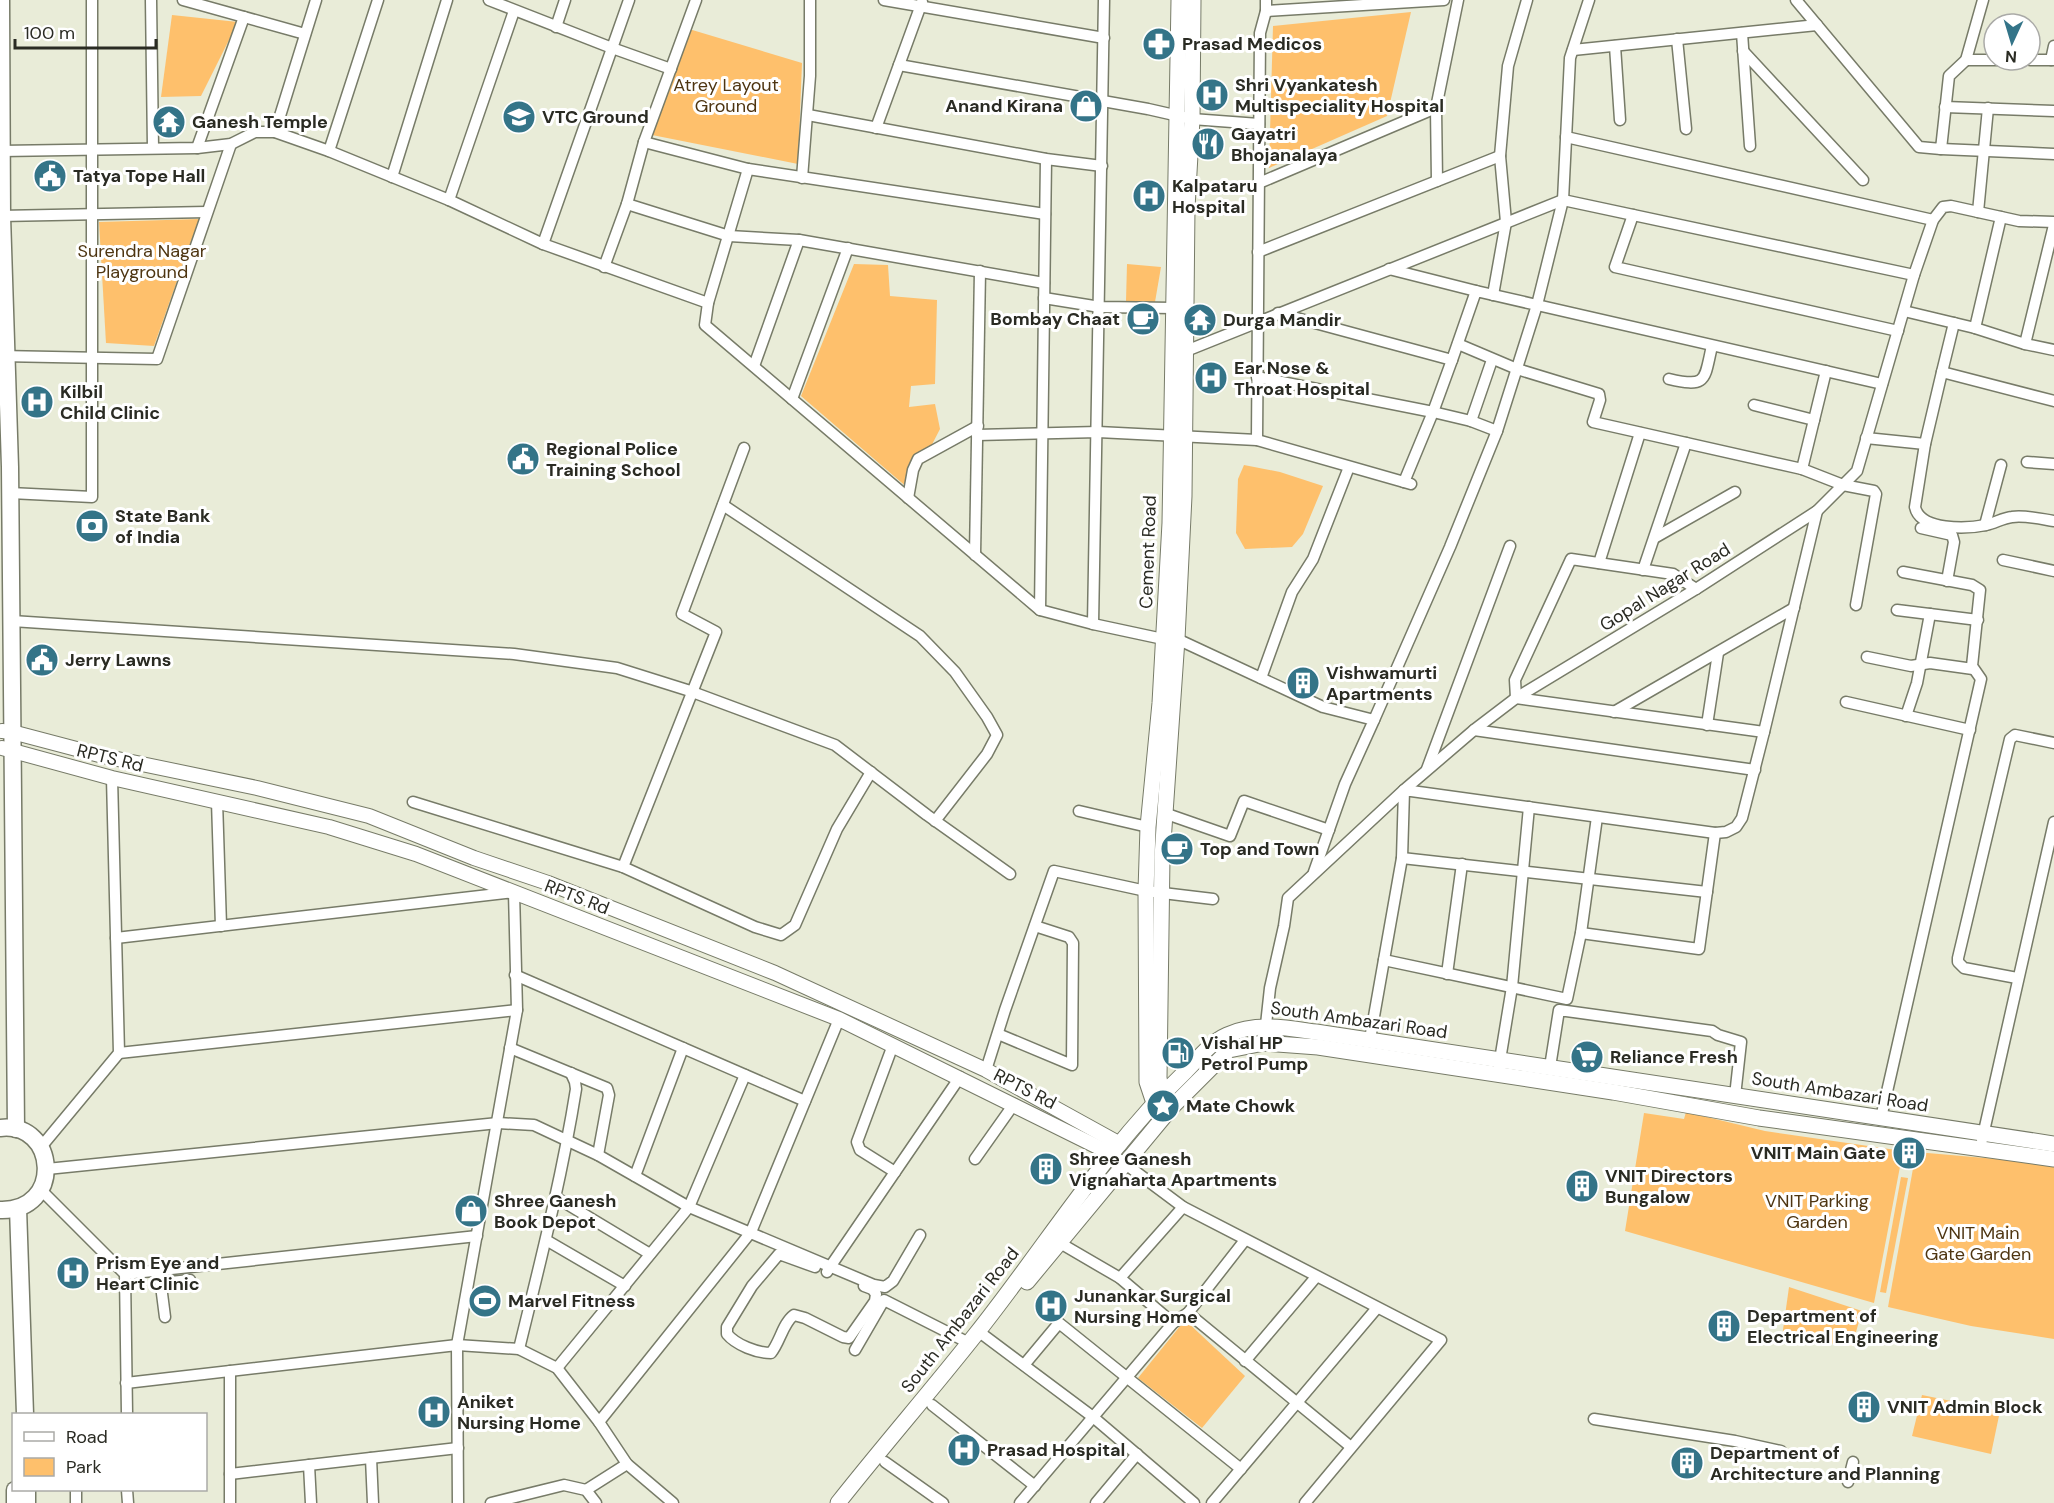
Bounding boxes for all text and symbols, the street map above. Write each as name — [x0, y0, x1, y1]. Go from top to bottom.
scale bar — [15, 12, 156, 50]
north arrow — [1982, 12, 2042, 72]
text: 100 m — [24, 21, 75, 45]
pharmacy icon: Prasad Medicos — [1141, 26, 1177, 62]
place label: Prasad Medicos — [1182, 32, 1322, 56]
text: N — [2004, 46, 2018, 67]
park label: Atrey Layout Ground — [673, 73, 779, 118]
place label: Shri Vyankatesh Multispeciality Hospital — [1235, 73, 1444, 118]
hospital icon: Shri Vyankatesh Multispeciality Hospital — [1194, 77, 1230, 113]
shop icon: Anand Kirana — [1068, 88, 1104, 124]
place label: Anand Kirana — [945, 94, 1063, 118]
school or university icon: VTC Ground — [501, 99, 537, 135]
temple icon: Ganesh Temple — [151, 104, 187, 140]
place label: VTC Ground — [542, 105, 649, 129]
place label: Ganesh Temple — [192, 110, 328, 134]
place label: Gayatri Bhojanalaya — [1231, 122, 1337, 167]
restaurant icon: Gayatri Bhojanalaya — [1190, 126, 1226, 162]
public building icon: Tatya Tope Hall — [32, 158, 68, 194]
place label: Tatya Tope Hall — [73, 164, 205, 188]
place label: Kalpataru Hospital — [1172, 174, 1257, 219]
hospital icon: Kalpataru Hospital — [1131, 178, 1167, 214]
park label: Surendra Nagar Playground — [78, 239, 207, 284]
cafe icon: Bombay Chaat — [1125, 301, 1161, 337]
temple icon: Durga Mandir — [1182, 302, 1218, 338]
place label: Bombay Chaat — [990, 307, 1120, 331]
place label: Durga Mandir — [1223, 308, 1341, 332]
place label: Ear Nose & Throat Hospital — [1234, 356, 1370, 401]
hospital icon: Ear Nose & Throat Hospital — [1193, 360, 1229, 396]
place label: Kilbil Child Clinic — [60, 380, 160, 425]
hospital icon: Kilbil Child Clinic — [19, 384, 55, 420]
place label: Regional Police Training School — [546, 437, 681, 482]
public building icon: Regional Police Training School — [505, 441, 541, 477]
street label: Cement Road — [1134, 495, 1162, 609]
place label: State Bank of India — [115, 504, 211, 549]
bank icon: State Bank of India — [74, 508, 110, 544]
street label: Gopal Nagar Road — [1595, 537, 1735, 637]
public building icon: Jerry Lawns — [24, 642, 60, 678]
place label: Jerry Lawns — [65, 648, 171, 672]
place label: Vishwamurti Apartments — [1326, 661, 1437, 706]
building icon: Vishwamurti Apartments — [1285, 665, 1321, 701]
street label: RPTS Rd — [74, 738, 146, 778]
cafe icon: Top and Town — [1159, 831, 1195, 867]
place label: Top and Town — [1200, 837, 1319, 861]
street label: RPTS Rd — [541, 874, 613, 920]
street label: South Ambazari Road — [1269, 996, 1449, 1044]
place label: Vishal HP Petrol Pump — [1201, 1031, 1308, 1076]
fuel station icon: Vishal HP Petrol Pump — [1160, 1035, 1196, 1071]
supermarket icon: Reliance Fresh — [1569, 1039, 1605, 1075]
place label: Reliance Fresh — [1610, 1045, 1738, 1069]
street label: RPTS Rd — [989, 1063, 1061, 1115]
street label: South Ambazari Road — [1750, 1066, 1930, 1118]
place icon: Mate Chowk — [1145, 1088, 1181, 1124]
place label: Mate Chowk — [1186, 1094, 1296, 1118]
building icon: VNIT Main Gate — [1891, 1135, 1927, 1171]
place label: VNIT Main Gate — [1751, 1141, 1886, 1165]
place label: Shree Ganesh Vignaharta Apartments — [1069, 1147, 1277, 1192]
building icon: Shree Ganesh Vignaharta Apartments — [1028, 1151, 1064, 1187]
place label: VNIT Directors Bungalow — [1605, 1164, 1733, 1209]
building icon: VNIT Directors Bungalow — [1564, 1168, 1600, 1204]
place label: Shree Ganesh Book Depot — [494, 1189, 616, 1234]
park label: VNIT Parking Garden — [1765, 1189, 1869, 1234]
shop icon: Shree Ganesh Book Depot — [453, 1193, 489, 1229]
park label: VNIT Main Gate Garden — [1925, 1221, 2031, 1266]
street label: South Ambazari Road — [896, 1242, 1024, 1398]
place label: Prism Eye and Heart Clinic — [96, 1251, 219, 1296]
hospital icon: Prism Eye and Heart Clinic — [55, 1255, 91, 1291]
sports icon: Marvel Fitness — [467, 1283, 503, 1319]
place label: Junankar Surgical Nursing Home — [1074, 1284, 1231, 1329]
hospital icon: Junankar Surgical Nursing Home — [1033, 1288, 1069, 1324]
place label: Marvel Fitness — [508, 1289, 635, 1313]
place label: Department of Electrical Engineering — [1747, 1304, 1939, 1349]
building icon: Department of Electrical Engineering — [1706, 1308, 1742, 1344]
building icon: VNIT Admin Block — [1846, 1389, 1882, 1425]
place label: Aniket Nursing Home — [457, 1390, 581, 1435]
hospital icon: Aniket Nursing Home — [416, 1394, 452, 1430]
place label: VNIT Admin Block — [1887, 1395, 2043, 1419]
legend — [12, 1413, 207, 1491]
text: Road — [66, 1425, 108, 1449]
hospital icon: Prasad Hospital — [946, 1432, 982, 1468]
place label: Prasad Hospital — [987, 1438, 1125, 1462]
place label: Department of Architecture and Planning — [1710, 1441, 1940, 1486]
building icon: Department of Architecture and Planning — [1669, 1445, 1705, 1481]
text: Park — [66, 1455, 102, 1479]

